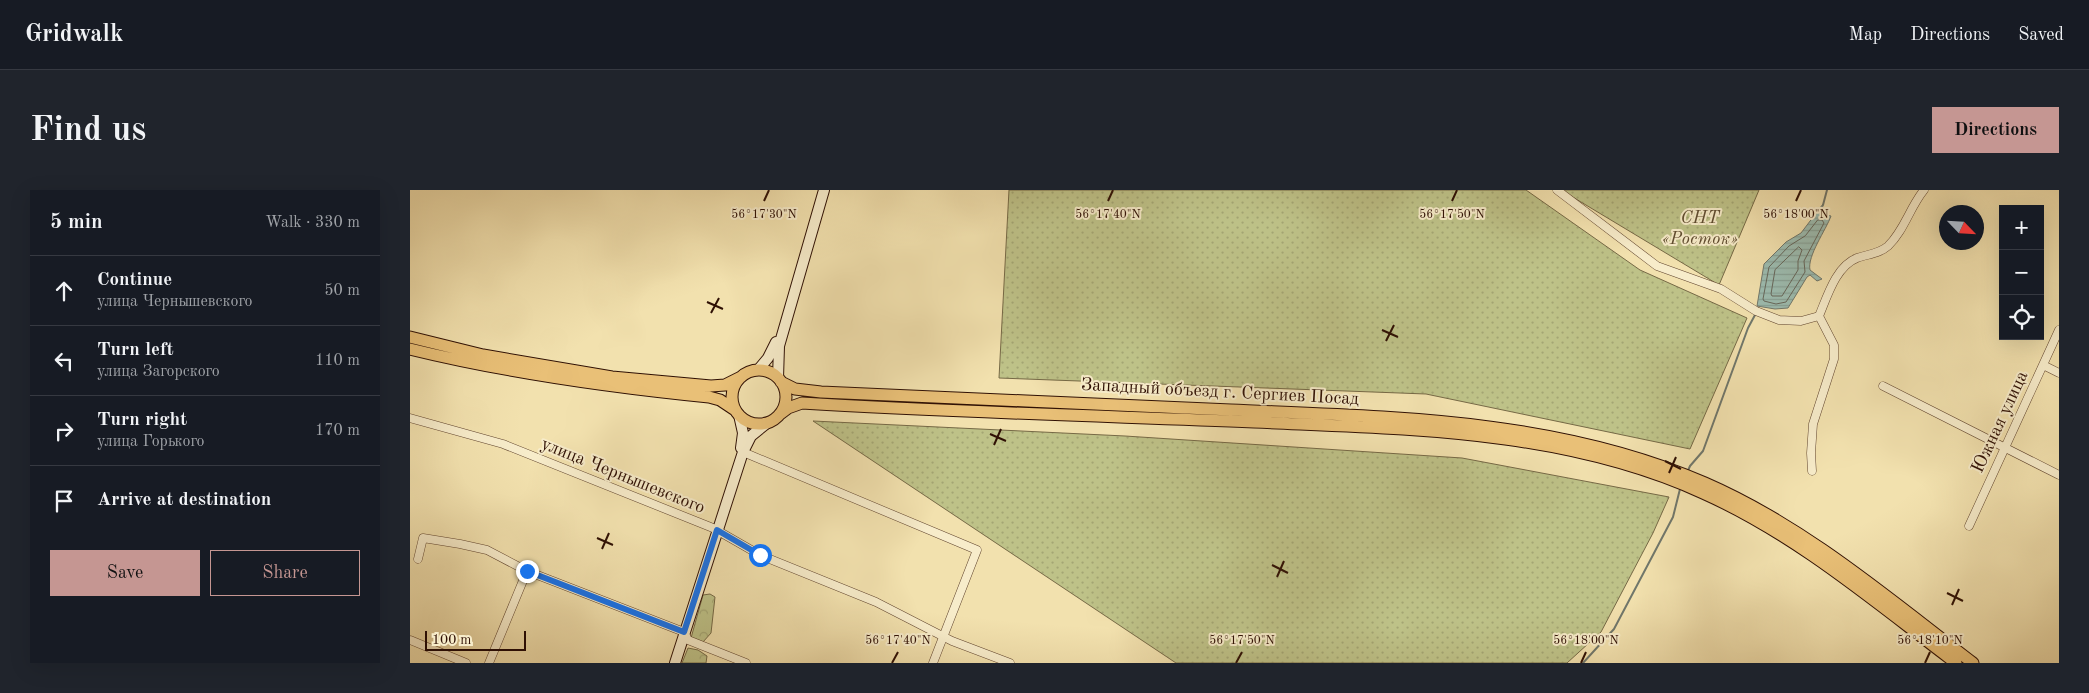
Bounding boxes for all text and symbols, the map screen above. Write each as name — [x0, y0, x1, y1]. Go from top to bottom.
text: Gridwalk — [25, 23, 123, 47]
text: Map — [1849, 26, 1882, 44]
text: Directions — [1910, 26, 1990, 44]
text: Saved — [2018, 26, 2064, 44]
button: Directions — [1932, 107, 2059, 153]
text: Find us — [30, 113, 146, 148]
north arrow — [1939, 205, 1984, 250]
map controls — [1999, 205, 2044, 340]
button: + — [1999, 205, 2044, 250]
text: 56°17'30"N — [731, 208, 797, 221]
text: 56°17'40"N — [1075, 208, 1141, 221]
text: 56°17'50"N — [1419, 208, 1485, 221]
text: 56°18'00"N — [1763, 208, 1829, 221]
park label: СНТ «Росток» — [1662, 209, 1738, 248]
text: 5 min — [50, 212, 103, 233]
text: Walk · 330 m — [265, 215, 360, 231]
button: − — [1999, 250, 2044, 295]
text: Continue — [97, 271, 172, 290]
icon: ahead — [50, 277, 78, 305]
text: 50 m — [324, 283, 360, 299]
text: улица Чернышевского — [97, 294, 253, 310]
button: locate — [1999, 295, 2044, 340]
text: Turn left — [97, 341, 174, 360]
icon: left — [50, 347, 78, 375]
text: 110 m — [315, 353, 360, 369]
text: улица Загорского — [97, 364, 220, 380]
street label: Южная улица — [1969, 368, 2031, 476]
street label: Западный объезд г. Сергиев Посад — [1081, 376, 1360, 408]
text: Turn right — [97, 411, 187, 430]
icon: right — [50, 417, 78, 445]
text: 170 m — [315, 423, 360, 439]
text: улица Горького — [97, 434, 205, 450]
street label: улица Чернышевского — [539, 435, 708, 517]
icon: arrive — [50, 487, 78, 515]
text: Arrive at destination — [97, 491, 271, 510]
route start — [749, 544, 772, 567]
button: Save — [50, 550, 200, 596]
button: Share — [210, 550, 360, 596]
route end — [516, 560, 539, 583]
scale bar — [425, 628, 526, 651]
text: 100 m — [432, 633, 471, 647]
text: 56°17'40"N — [865, 634, 931, 647]
text: 56°17'50"N — [1209, 634, 1275, 647]
text: 56°18'00"N — [1553, 634, 1619, 647]
text: 56°18'10"N — [1897, 634, 1963, 647]

